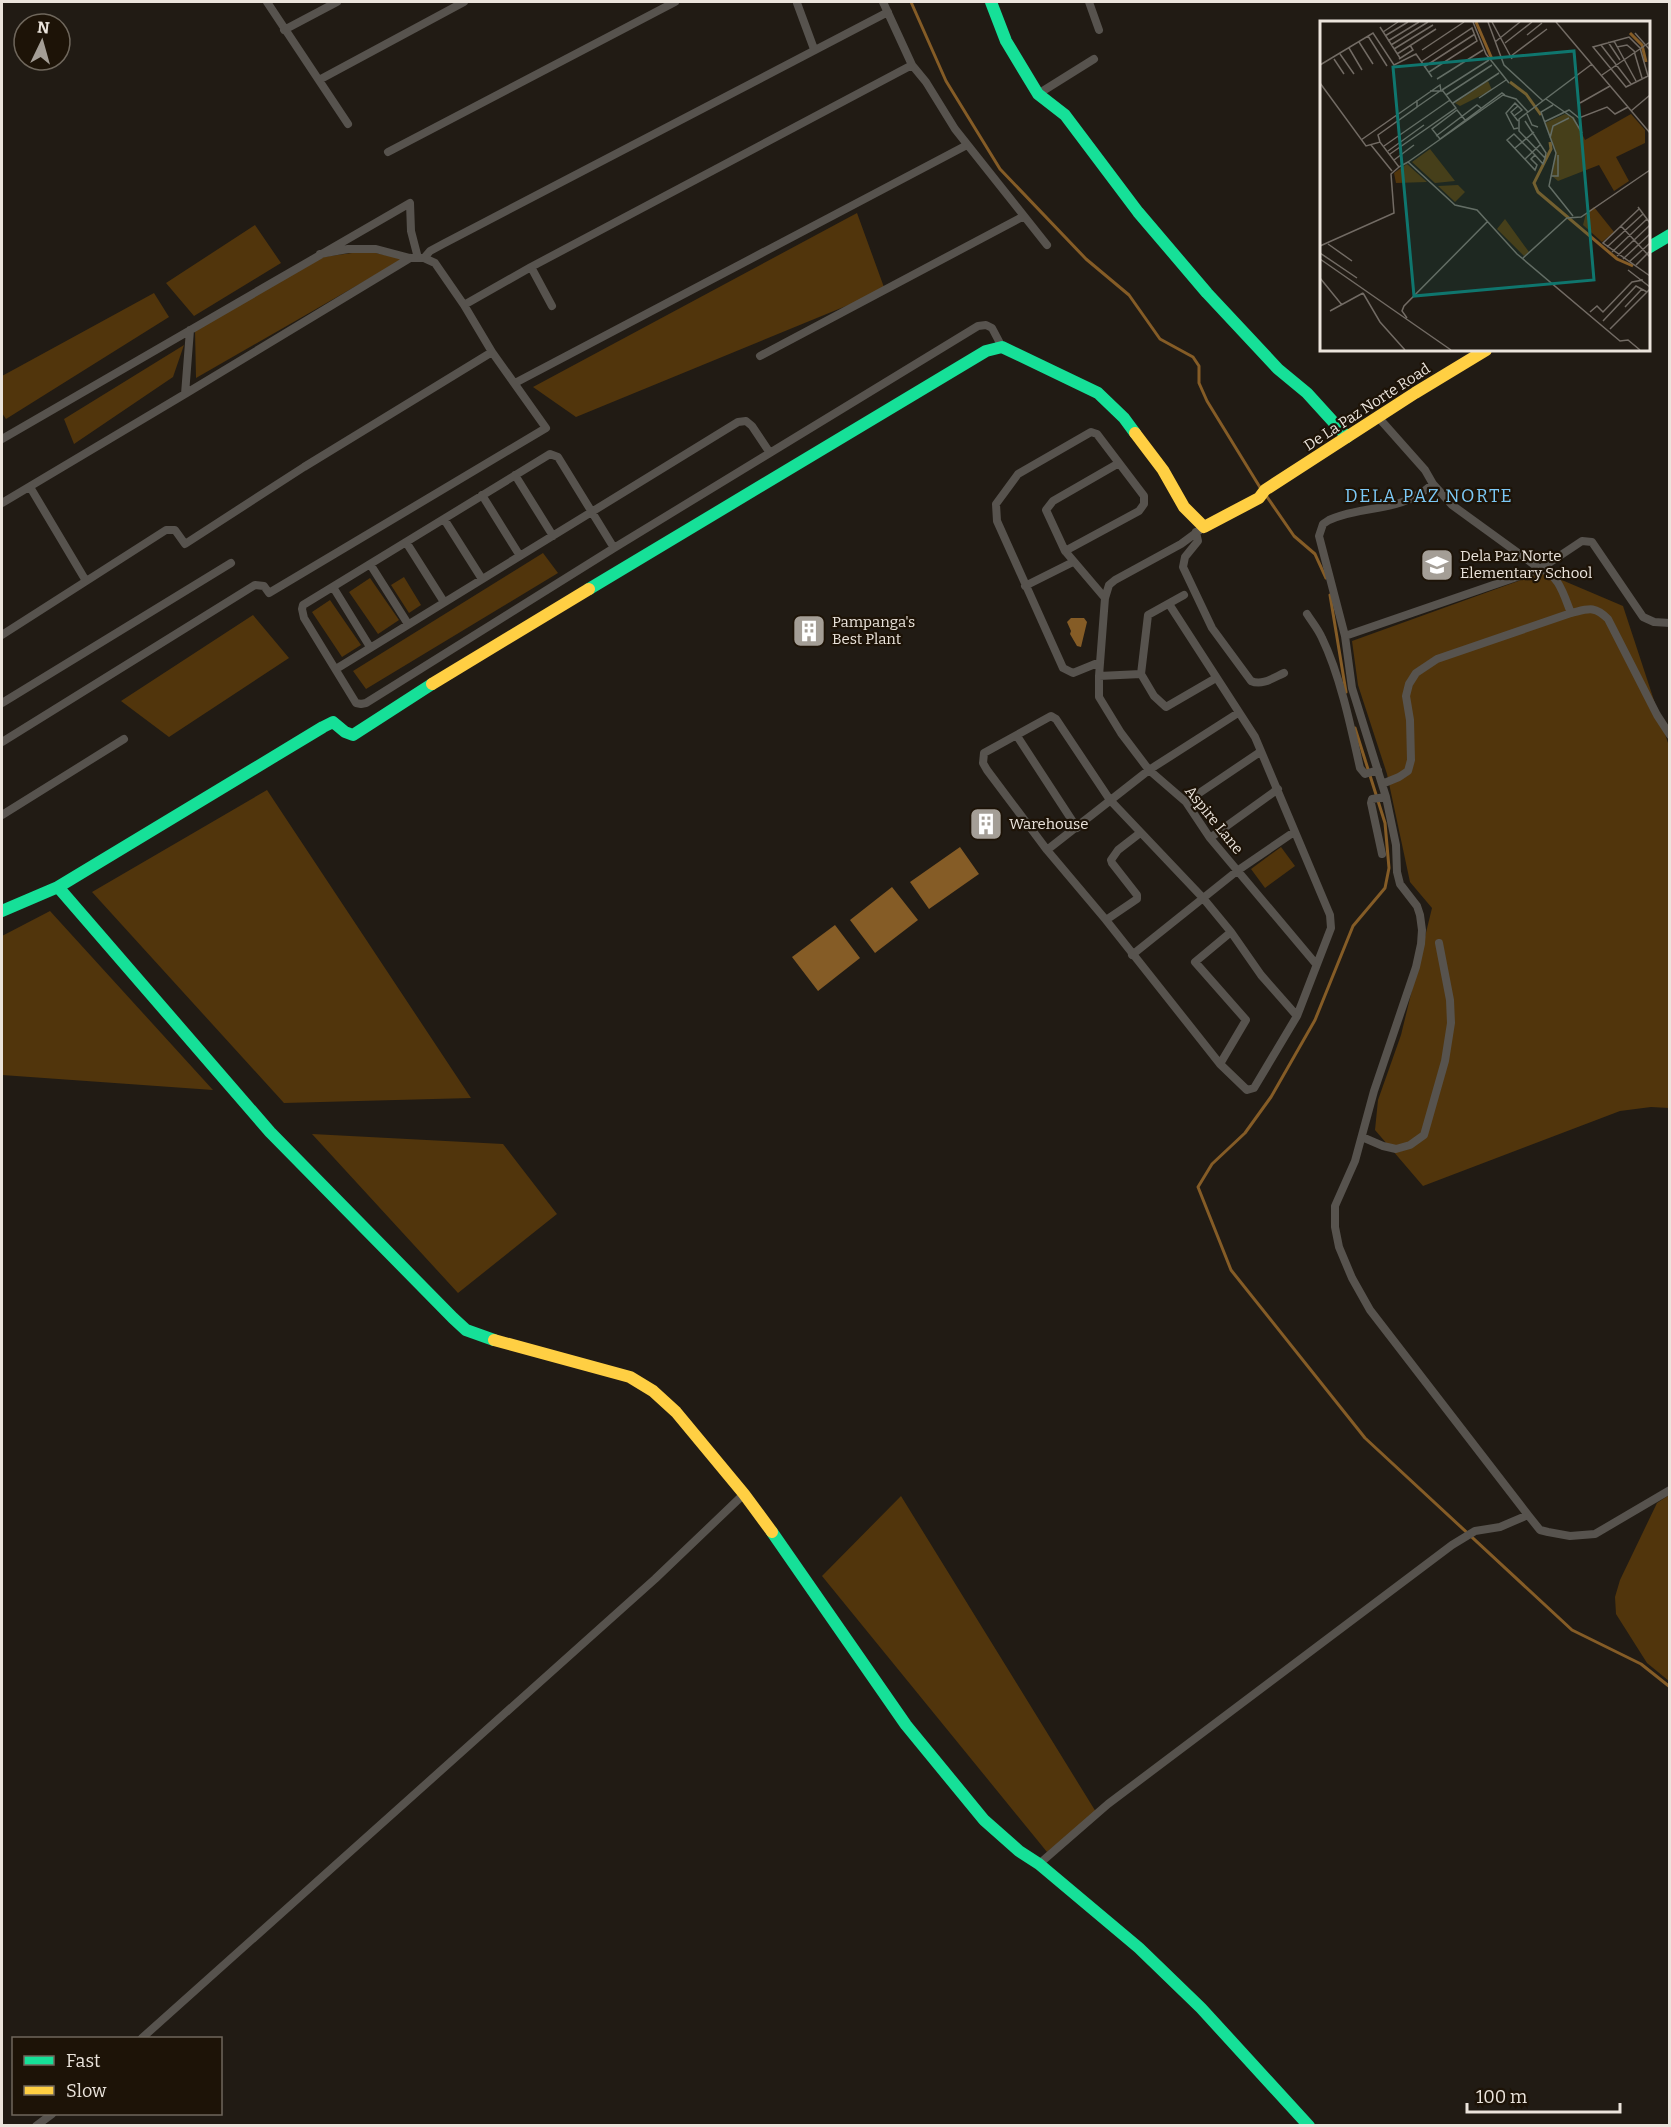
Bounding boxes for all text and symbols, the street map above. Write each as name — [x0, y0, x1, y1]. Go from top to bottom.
north arrow — [12, 12, 72, 72]
text: N — [36, 18, 50, 38]
inset map — [1320, 21, 1650, 351]
street label: De La Paz Norte Road — [1301, 359, 1434, 455]
district label: DELA PAZ NORTE — [1345, 485, 1513, 507]
school or university icon: Dela Paz Norte Elementary School — [1419, 547, 1455, 583]
place label: Dela Paz Norte Elementary School — [1460, 547, 1592, 582]
building icon: Pampanga's Best Plant — [791, 613, 827, 649]
place label: Pampanga's Best Plant — [832, 613, 915, 648]
street label: Aspire Lane — [1181, 782, 1247, 858]
building icon: Warehouse — [968, 806, 1004, 842]
place label: Warehouse — [1009, 815, 1088, 833]
legend — [12, 2037, 222, 2115]
text: Fast — [66, 2050, 101, 2072]
scale bar — [1467, 2076, 1620, 2114]
text: Slow — [66, 2080, 107, 2102]
text: 100 m — [1476, 2086, 1527, 2108]

